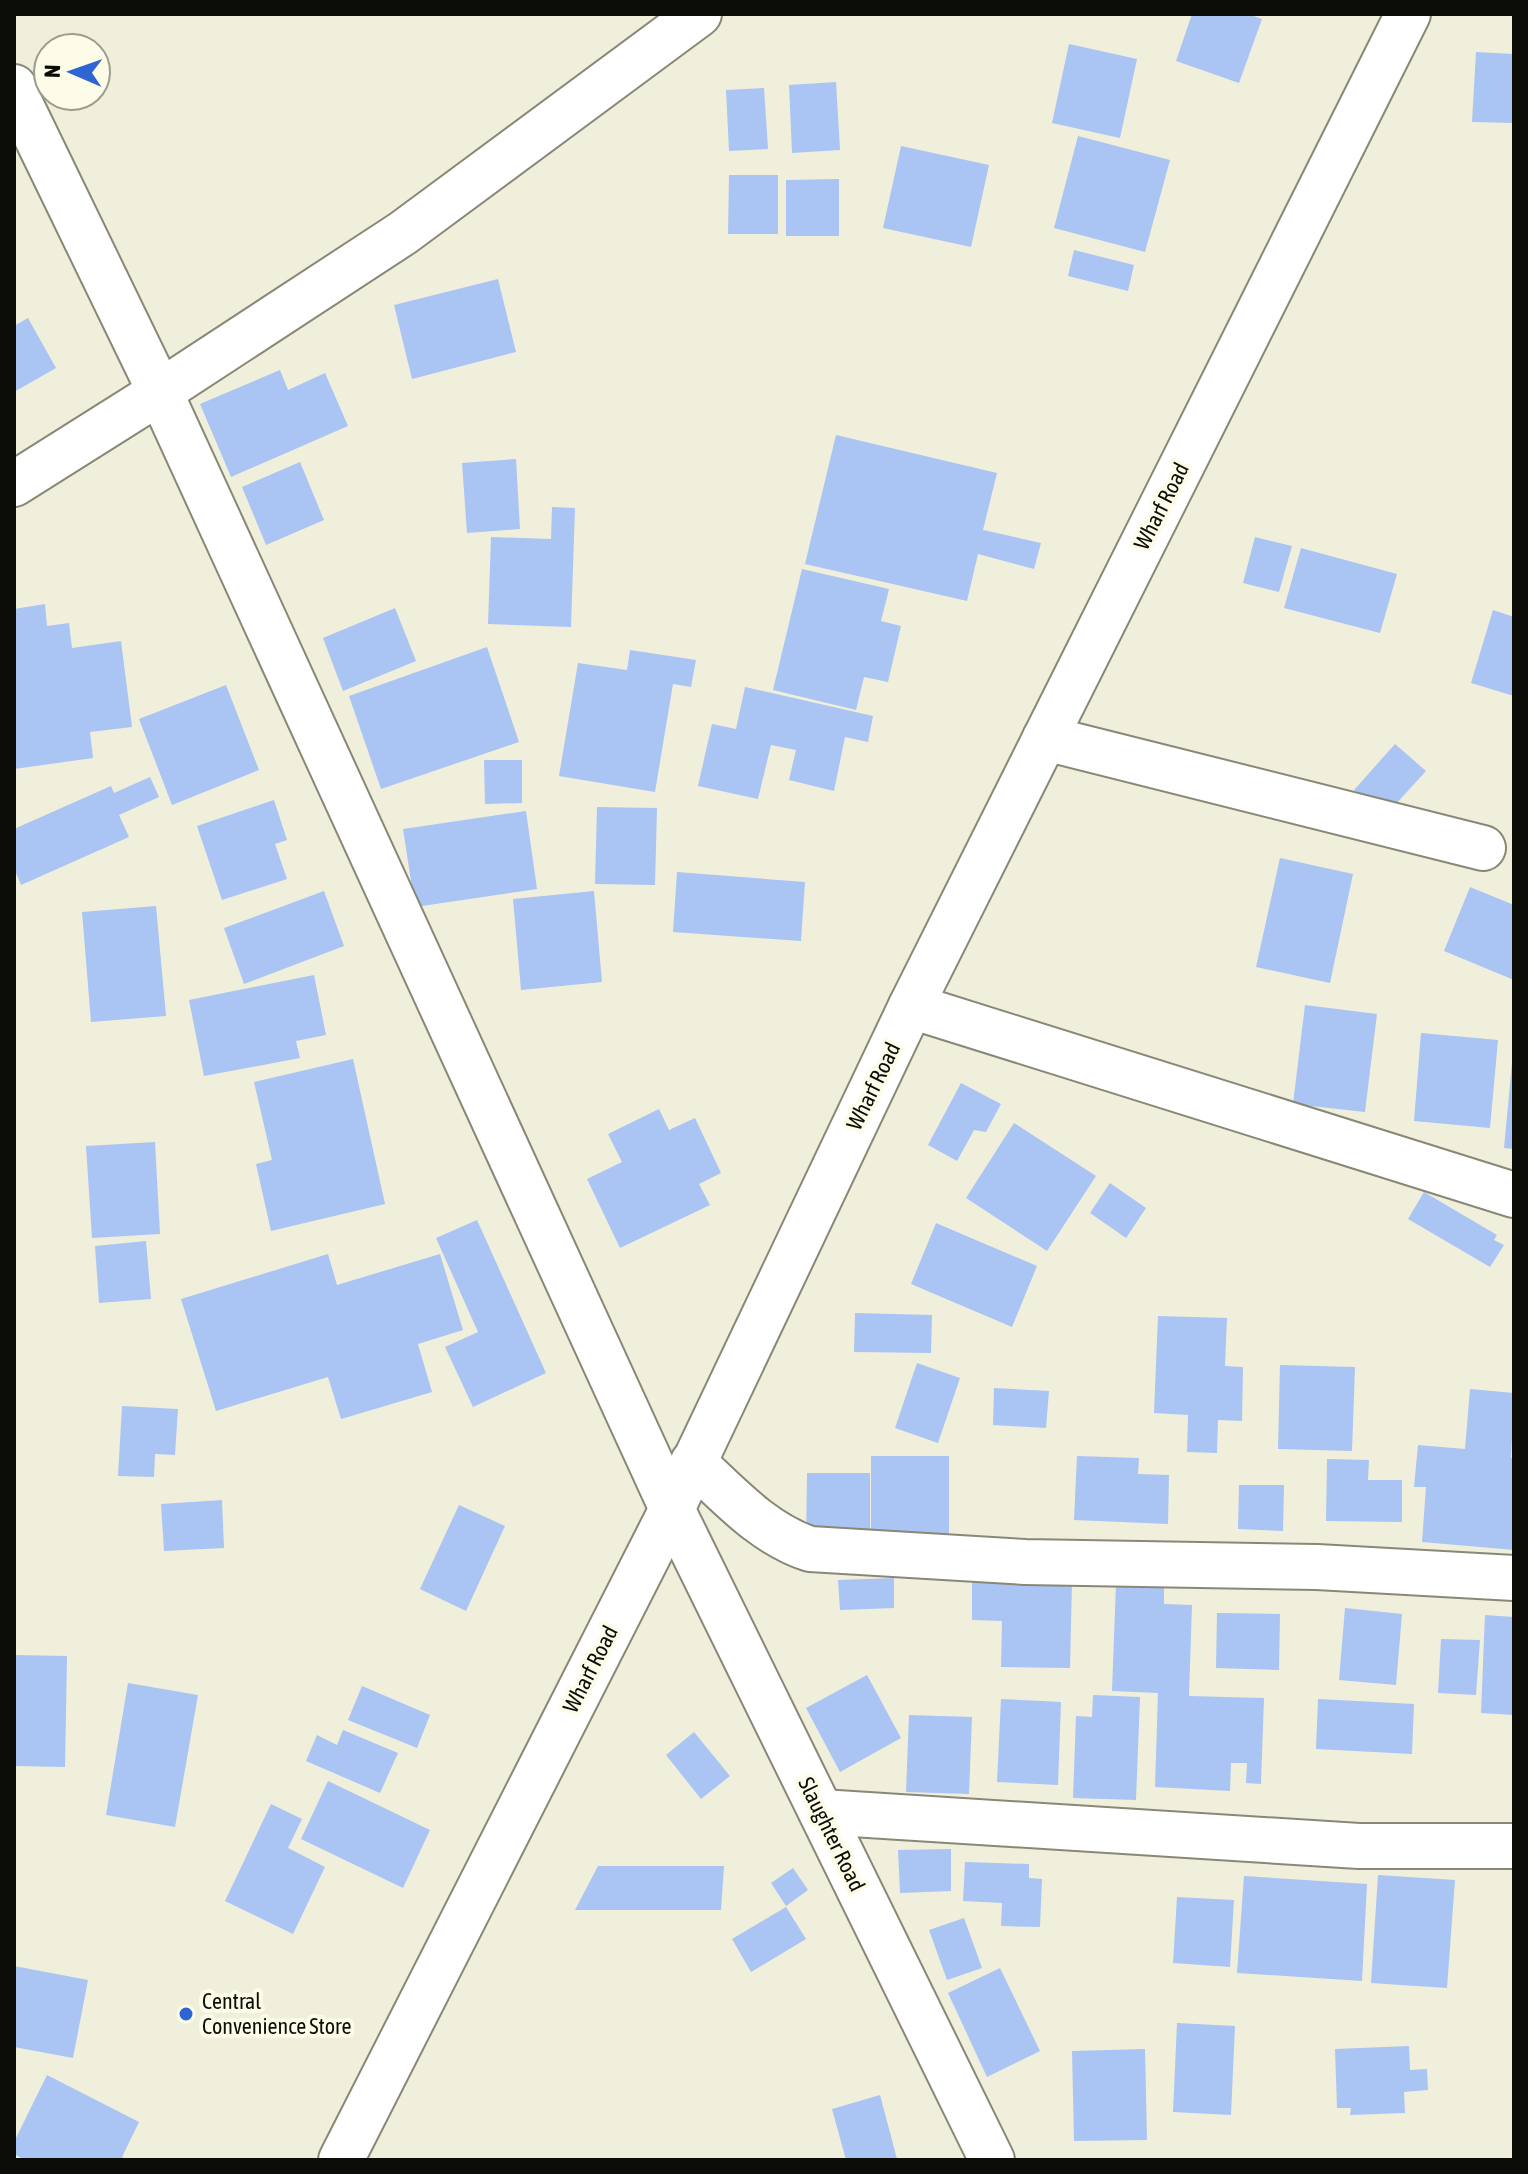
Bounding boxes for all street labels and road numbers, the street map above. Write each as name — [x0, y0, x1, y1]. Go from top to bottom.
street label: Wharf Road — [1128, 458, 1194, 554]
street label: Wharf Road — [841, 1038, 905, 1134]
street label: Wharf Road — [557, 1621, 623, 1717]
street label: Slaughter Road — [793, 1773, 871, 1895]

